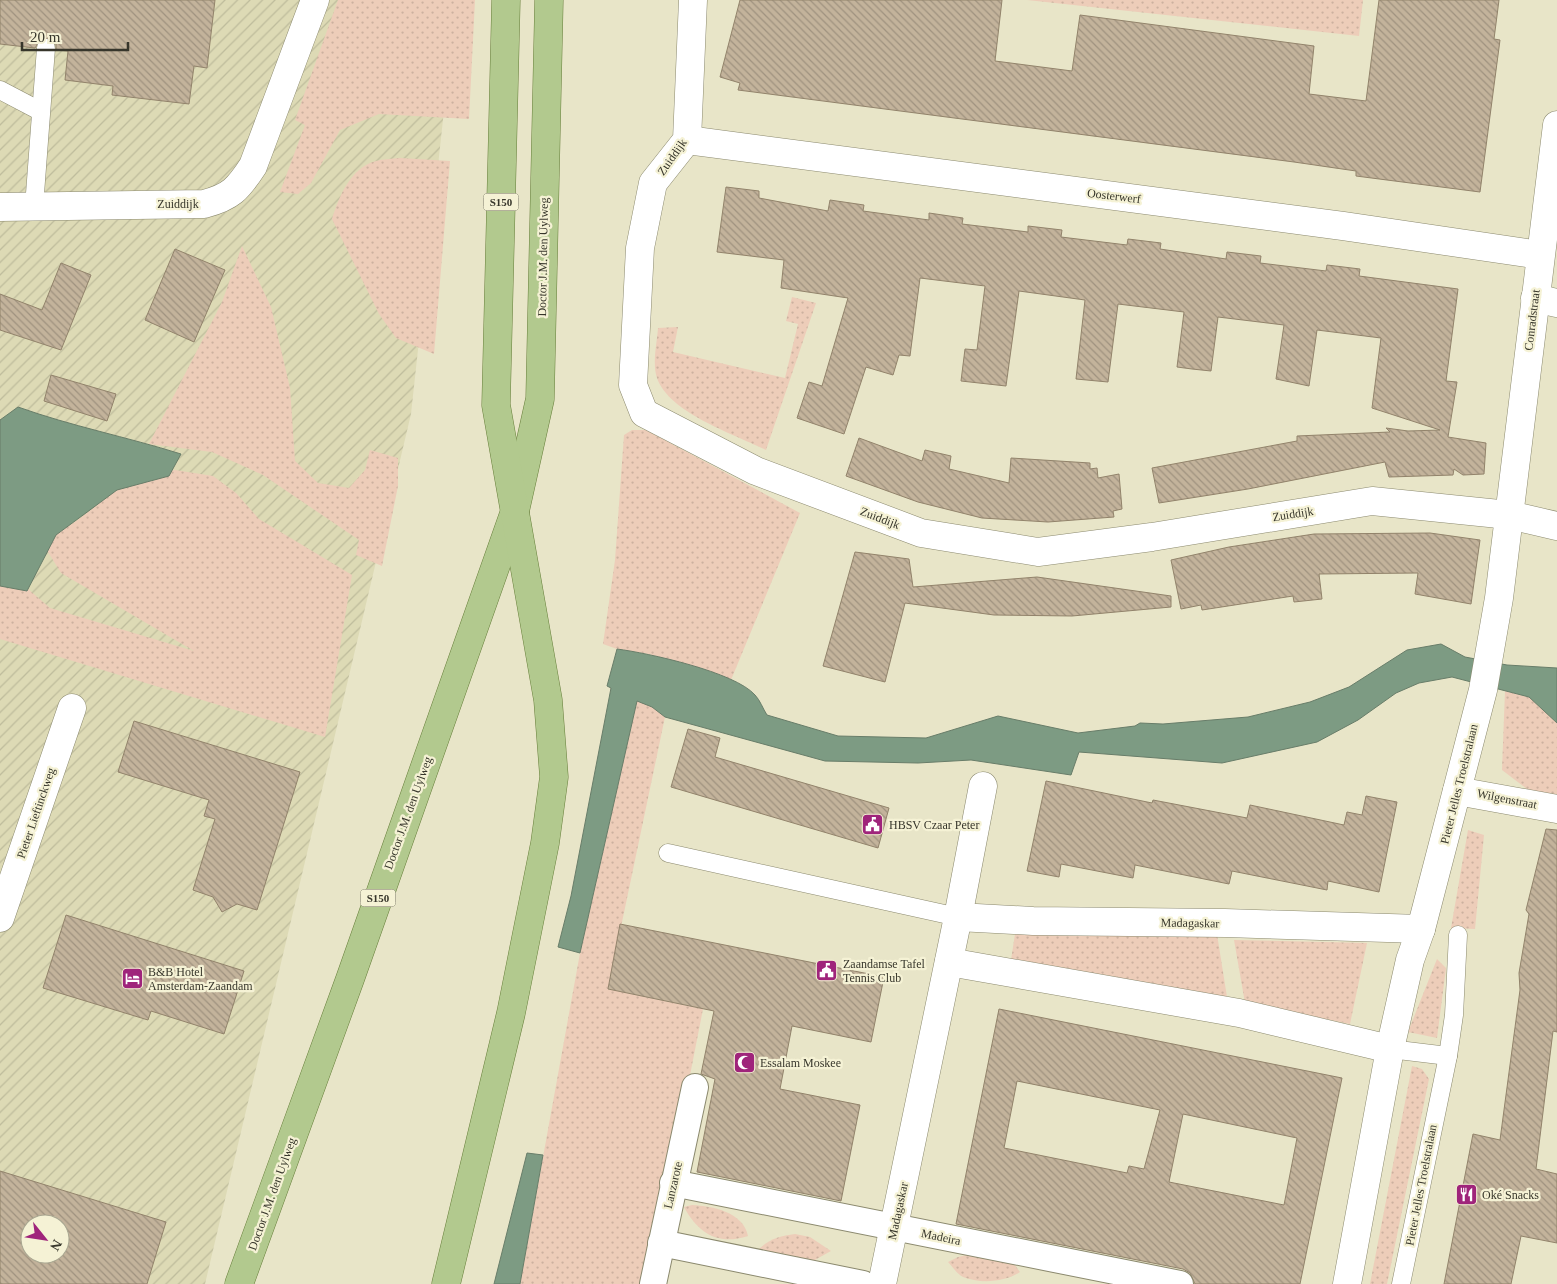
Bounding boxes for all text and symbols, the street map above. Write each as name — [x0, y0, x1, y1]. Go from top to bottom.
scale bar — [22, 20, 129, 52]
text: 20 m — [30, 29, 61, 45]
street label: Zuiddijk — [654, 136, 690, 178]
street label: Oosterwerf — [1086, 186, 1142, 206]
road number: S150 — [484, 193, 518, 210]
street label: Zuiddijk — [157, 197, 199, 211]
street label: Doctor J.M. den Uylweg — [535, 197, 551, 317]
street label: Conradstraat — [1521, 288, 1543, 351]
street label: Zuiddijk — [858, 504, 902, 532]
street label: Zuiddijk — [1271, 504, 1315, 524]
street label: Pieter Jelles Troelstralaan — [1437, 722, 1481, 846]
street label: Doctor J.M. den Uylweg — [381, 755, 435, 871]
street label: Pieter Lieftinckweg — [14, 766, 58, 860]
street label: Wilgenstraat — [1476, 786, 1539, 812]
public building icon: HBSV Czaar Peter — [861, 813, 885, 837]
place label: HBSV Czaar Peter — [889, 818, 979, 832]
road number: S150 — [360, 890, 396, 906]
street label: Madagaskar — [1161, 915, 1219, 931]
place label: Zaandamse Tafel Tennis Club — [843, 957, 926, 985]
public building icon: Zaandamse Tafel Tennis Club — [815, 959, 839, 983]
place label: B&B Hotel Amsterdam-Zaandam — [148, 965, 253, 993]
hotel icon: B&B Hotel Amsterdam-Zaandam — [120, 967, 144, 991]
mosque icon: Essalam Moskee — [732, 1051, 756, 1075]
place label: Essalam Moskee — [760, 1056, 841, 1070]
street label: Pieter Jelles Troelstralaan — [1402, 1123, 1440, 1247]
street label: Doctor J.M. den Uylweg — [245, 1136, 299, 1252]
street label: Lanzarote — [661, 1160, 685, 1210]
street label: Madagaskar — [885, 1181, 911, 1241]
restaurant icon: Oké Snacks — [1454, 1183, 1478, 1207]
place label: Oké Snacks — [1482, 1188, 1539, 1202]
north arrow — [20, 1214, 70, 1264]
street label: Madeira — [920, 1226, 963, 1248]
text: N — [47, 1237, 65, 1253]

